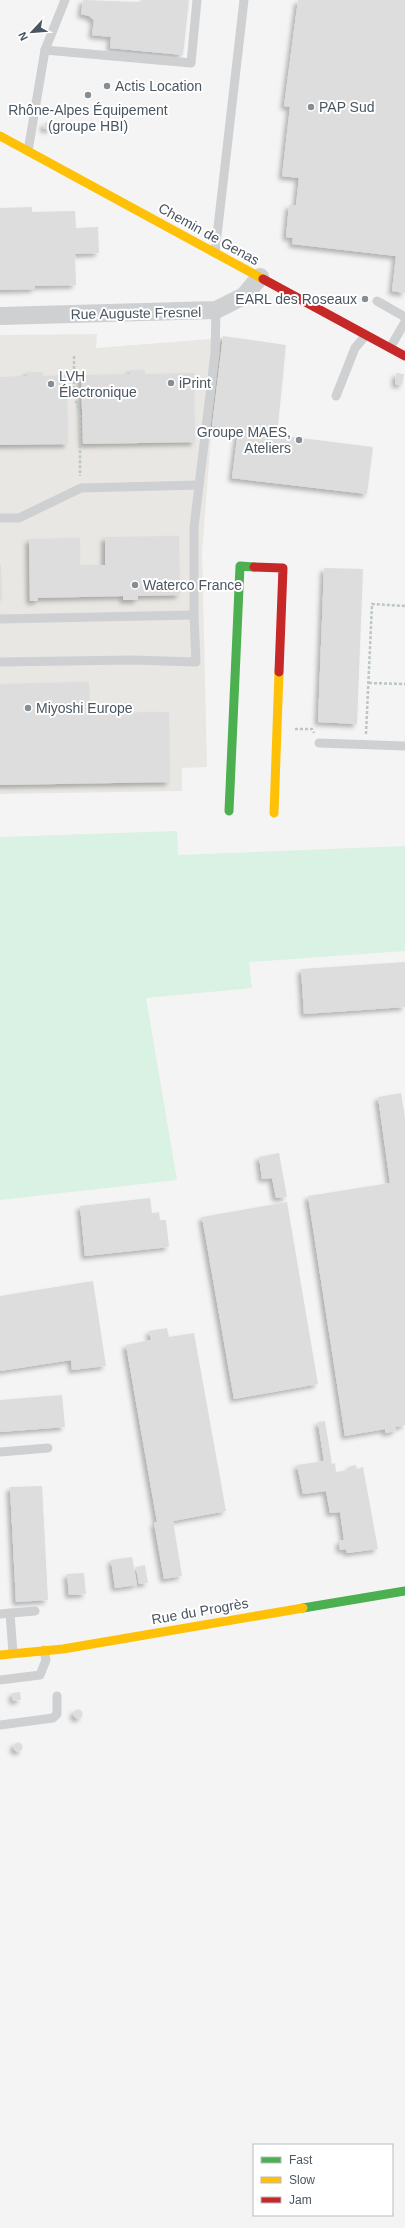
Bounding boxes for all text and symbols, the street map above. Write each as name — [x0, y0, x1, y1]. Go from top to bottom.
north arrow — [12, 12, 52, 52]
text: N — [16, 30, 30, 43]
place label: Actis Location — [115, 78, 202, 94]
marker: Actis Location — [102, 81, 112, 91]
marker: Rhône-Alpes Équipement (groupe HBI) — [83, 90, 93, 100]
place label: PAP Sud — [319, 99, 375, 115]
place label: Rhône-Alpes Équipement (groupe HBI) — [8, 102, 168, 134]
marker: PAP Sud — [306, 102, 316, 112]
street label: Chemin de Genas — [156, 200, 262, 268]
place label: EARL des Roseaux — [235, 291, 357, 307]
marker: EARL des Roseaux — [360, 294, 370, 304]
street label: Rue Auguste Fresnel — [70, 304, 202, 322]
place label: LVH Électronique — [59, 368, 137, 400]
place label: iPrint — [179, 375, 211, 391]
marker: iPrint — [166, 378, 176, 388]
marker: LVH Électronique — [46, 379, 56, 389]
place label: Groupe MAES, Ateliers — [197, 424, 291, 456]
marker: Groupe MAES, Ateliers — [294, 435, 304, 445]
place label: Waterco France — [143, 577, 242, 593]
marker: Waterco France — [130, 580, 140, 590]
place label: Miyoshi Europe — [36, 700, 133, 716]
marker: Miyoshi Europe — [23, 703, 33, 713]
street label: Rue du Progrès — [150, 1595, 250, 1627]
legend — [253, 2144, 393, 2216]
text: Fast — [289, 2153, 313, 2167]
text: Slow — [289, 2173, 315, 2187]
text: Jam — [289, 2193, 312, 2207]

